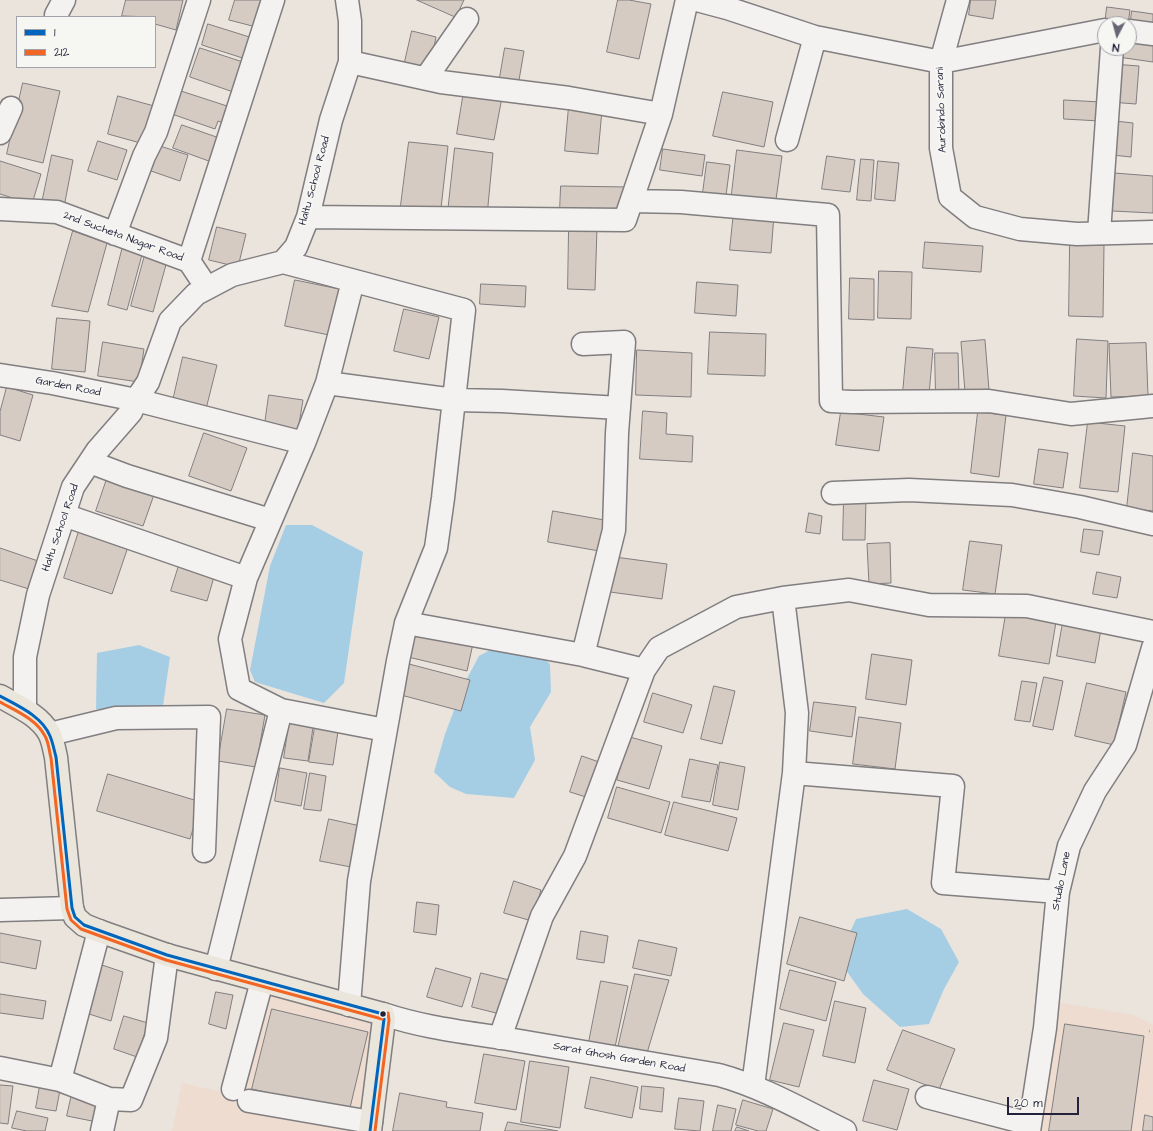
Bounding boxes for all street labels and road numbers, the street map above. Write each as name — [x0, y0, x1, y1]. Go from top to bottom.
street label: Aurobindo Sarani — [934, 67, 950, 153]
street label: Haltu School Road — [297, 135, 333, 227]
street label: 2nd Sucheta Nagar Road — [61, 209, 185, 265]
street label: Garden Road — [34, 374, 102, 400]
street label: Haltu School Road — [40, 483, 82, 573]
street label: Studio Lane — [1050, 850, 1074, 912]
street label: Sarat Ghosh Garden Road — [552, 1040, 686, 1076]

